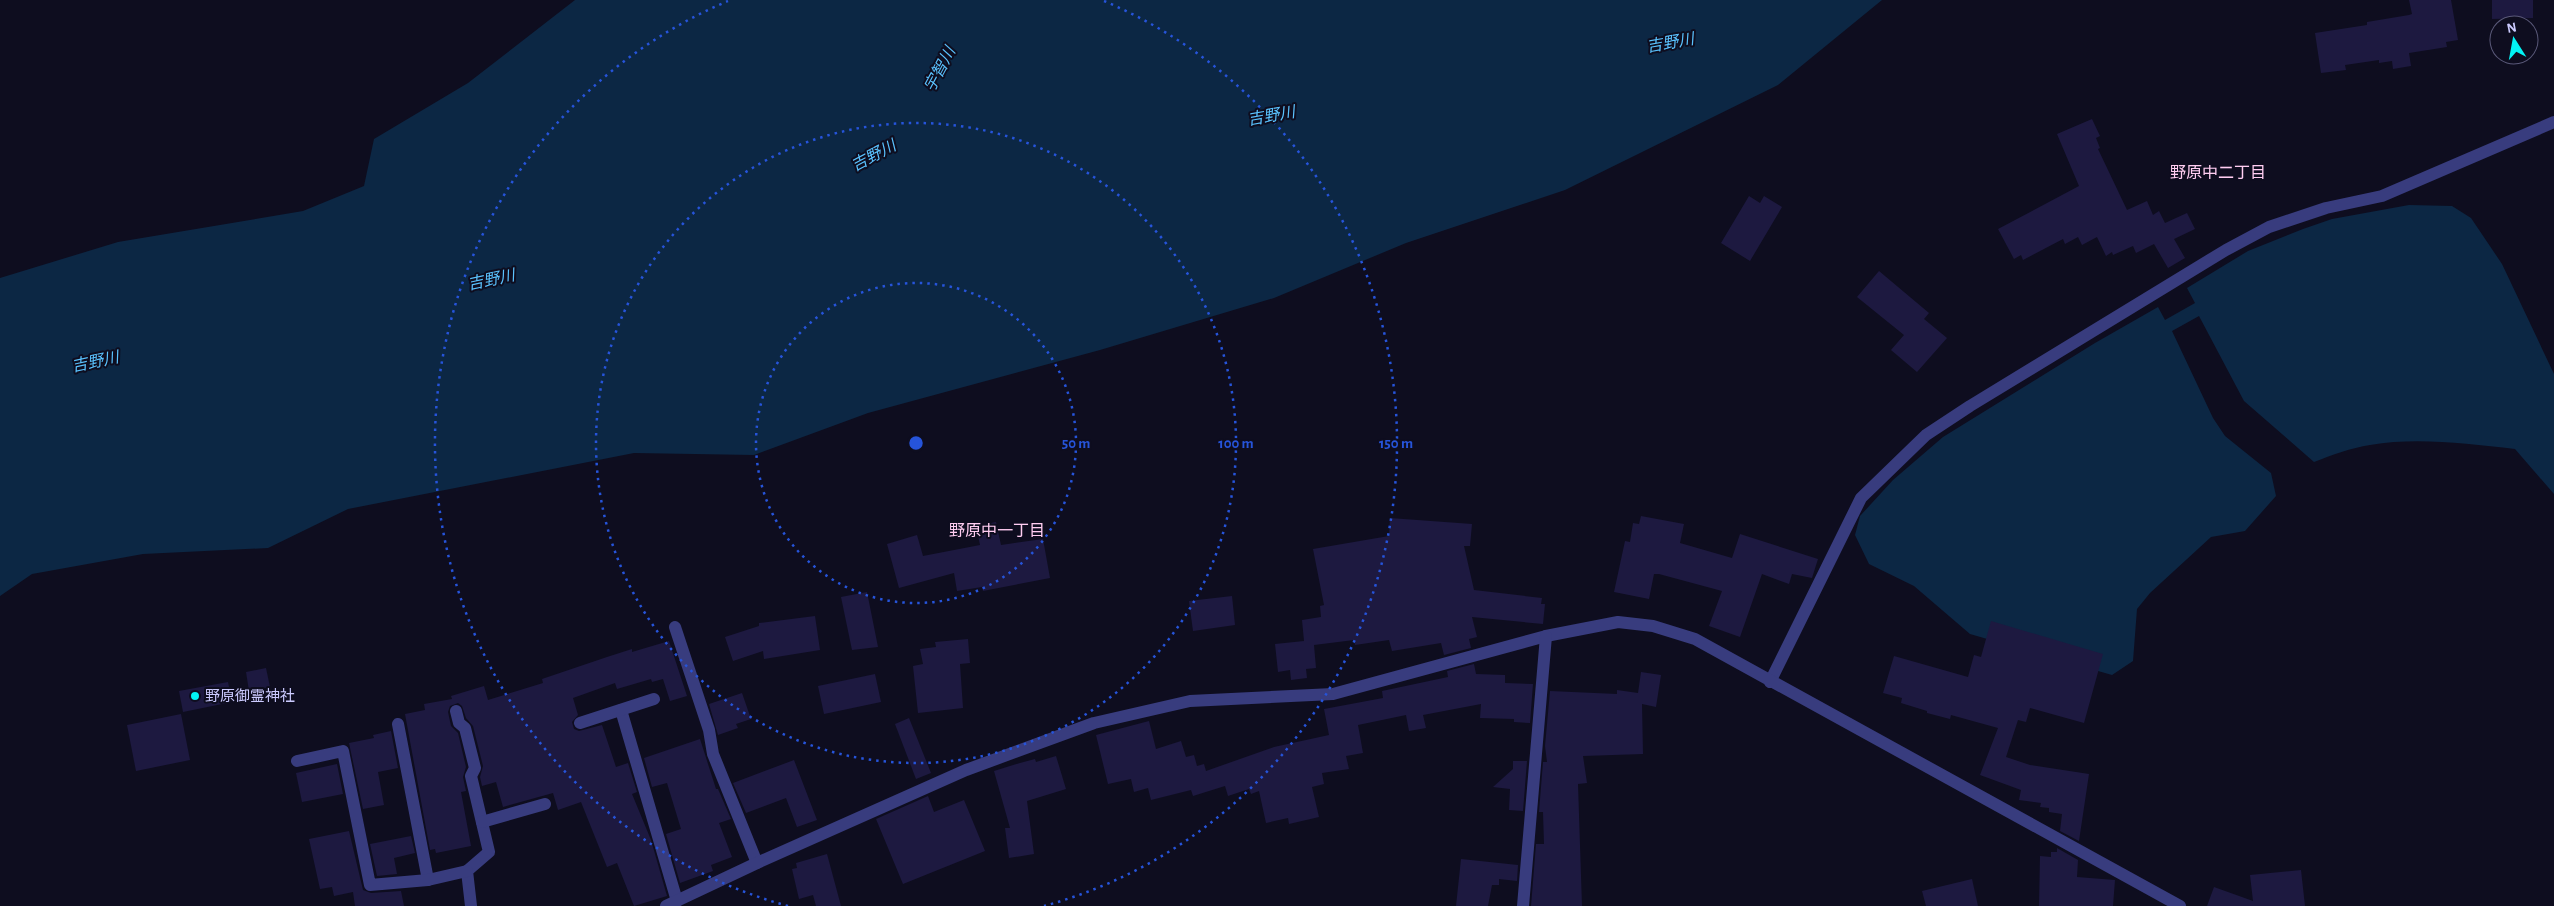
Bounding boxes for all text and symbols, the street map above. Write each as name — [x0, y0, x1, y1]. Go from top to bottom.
north arrow — [2489, 15, 2539, 65]
text: N — [2506, 20, 2518, 36]
water label: 吉野川 — [1645, 30, 1697, 55]
water label: 宇智川 — [921, 42, 959, 94]
water label: 吉野川 — [1246, 103, 1298, 128]
water label: 吉野川 — [848, 136, 900, 174]
district label: 野原中二丁目 — [2170, 164, 2266, 181]
water label: 吉野川 — [466, 266, 518, 293]
water label: 吉野川 — [70, 348, 122, 375]
centre of rings — [907, 434, 925, 452]
text: 50 m — [1062, 436, 1090, 451]
text: 100 m — [1218, 436, 1254, 451]
text: 150 m — [1379, 436, 1413, 451]
district label: 野原中一丁目 — [949, 522, 1045, 539]
place label: 野原御霊神社 — [205, 688, 295, 704]
marker: 野原御霊神社 — [189, 690, 201, 702]

